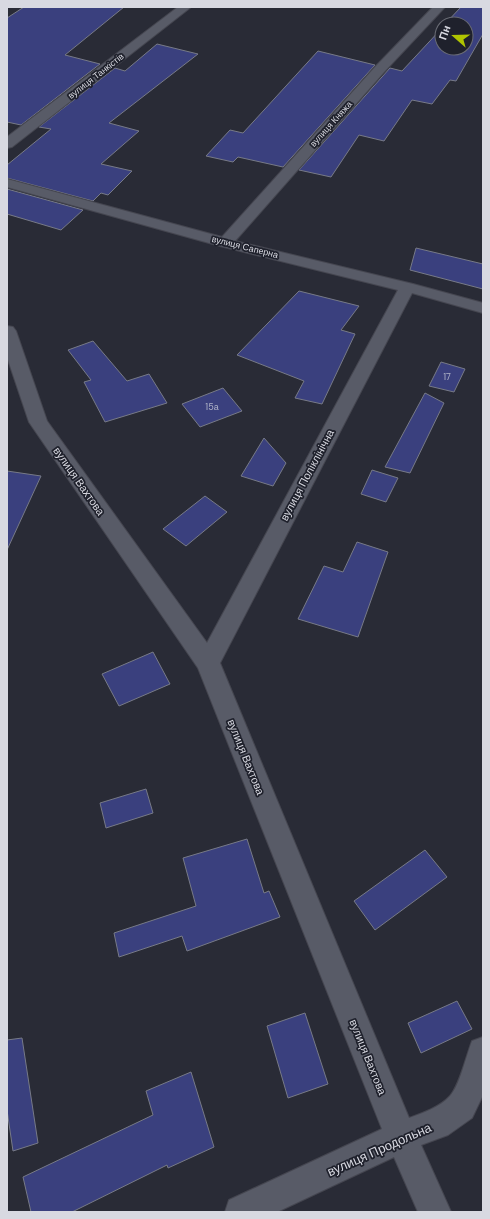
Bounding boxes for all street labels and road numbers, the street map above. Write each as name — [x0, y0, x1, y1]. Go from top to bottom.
street label: вулиця Танкістів — [66, 50, 127, 102]
street label: вулиця Княжа — [307, 99, 355, 149]
street label: вулиця Саперна — [211, 233, 279, 261]
street label: вулиця Поліклінічна — [277, 426, 337, 523]
street label: вулиця Вахтова — [50, 444, 108, 519]
street label: вулиця Вахтова — [224, 717, 268, 798]
street label: вулиця Вахтова — [346, 1017, 390, 1098]
street label: вулиця Продольна — [324, 1119, 435, 1180]

